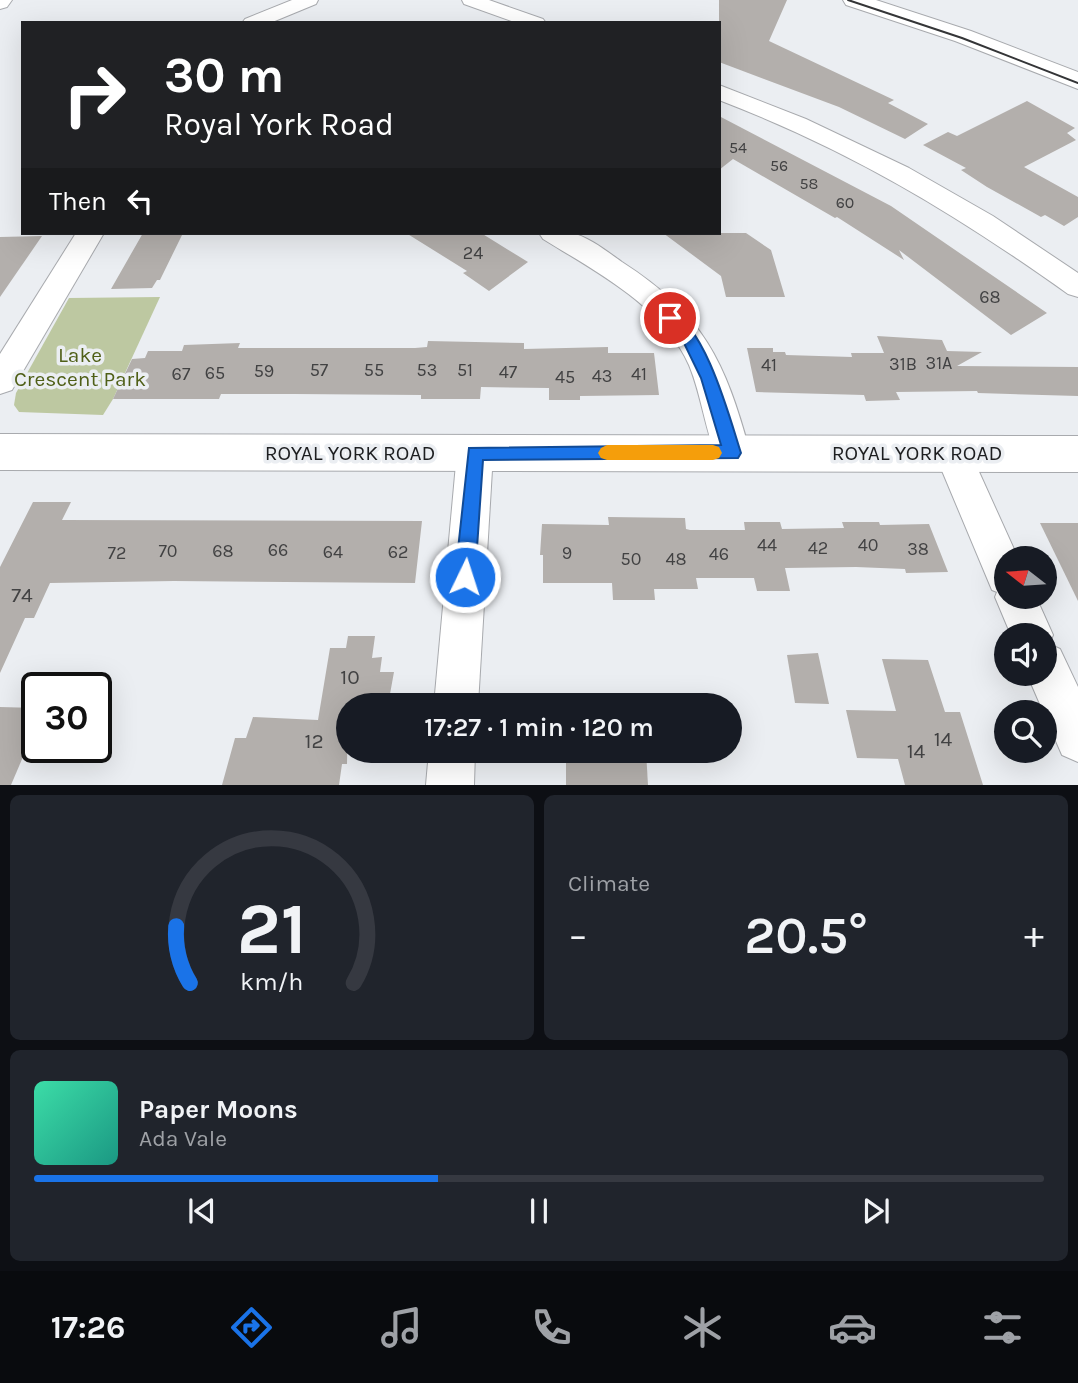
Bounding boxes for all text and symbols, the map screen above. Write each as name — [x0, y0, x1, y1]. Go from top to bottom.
text: 30 m — [164, 47, 284, 104]
icon: right — [49, 49, 140, 140]
text: Royal York Road — [164, 106, 394, 143]
house number: 54 — [729, 138, 747, 157]
house number: 56 — [770, 156, 788, 175]
house number: 58 — [800, 174, 818, 193]
icon: left — [121, 182, 159, 220]
text: Then — [49, 186, 107, 217]
house number: 60 — [836, 193, 854, 212]
house number: 24 — [463, 242, 483, 264]
house number: 68 — [979, 286, 1001, 308]
pin — [640, 288, 700, 348]
icon: arrive — [651, 299, 689, 337]
park label: Lake Crescent Park — [14, 343, 146, 391]
house number: 31A — [926, 352, 952, 374]
house number: 31B — [889, 353, 917, 375]
house number: 41 — [761, 354, 777, 376]
house number: 57 — [310, 359, 329, 381]
house number: 55 — [364, 359, 384, 381]
house number: 53 — [417, 359, 437, 381]
house number: 51 — [457, 359, 473, 381]
house number: 59 — [254, 360, 274, 382]
house number: 47 — [499, 361, 518, 383]
house number: 65 — [205, 362, 225, 384]
house number: 67 — [172, 363, 191, 385]
house number: 41 — [631, 363, 647, 385]
house number: 43 — [592, 365, 612, 387]
house number: 45 — [555, 366, 575, 388]
street label: ROYAL YORK ROAD — [265, 441, 435, 465]
street label: ROYAL YORK ROAD — [832, 441, 1002, 465]
house number: 44 — [757, 534, 777, 556]
house number: 40 — [858, 534, 878, 556]
house number: 42 — [808, 537, 828, 559]
house number: 38 — [907, 538, 929, 560]
house number: 66 — [268, 539, 288, 561]
house number: 70 — [158, 540, 178, 562]
house number: 68 — [212, 540, 234, 562]
position arrow — [428, 540, 502, 614]
house number: 64 — [323, 541, 343, 563]
house number: 62 — [388, 541, 408, 563]
house number: 72 — [108, 542, 126, 564]
house number: 9 — [562, 542, 572, 564]
house number: 46 — [709, 543, 729, 565]
north arrow — [994, 546, 1057, 609]
map controls — [994, 546, 1057, 763]
house number: 50 — [621, 548, 641, 570]
house number: 48 — [665, 548, 687, 570]
house number: 74 — [11, 583, 33, 607]
button: sound — [994, 623, 1057, 686]
house number: 10 — [340, 665, 360, 689]
speed limit sign: 30 — [21, 672, 112, 763]
button: search — [994, 700, 1057, 763]
text: 17:27 · 1 min · 120 m — [424, 712, 654, 743]
house number: 14 — [934, 727, 953, 751]
house number: 12 — [304, 729, 324, 753]
house number: 14 — [907, 739, 926, 763]
text: Climate — [568, 870, 650, 897]
text: 21 — [237, 887, 307, 972]
text: 20.5° — [744, 905, 868, 966]
text: − — [568, 913, 588, 958]
text: + — [1024, 913, 1044, 958]
text: km/h — [240, 967, 304, 996]
text: Paper Moons — [139, 1094, 298, 1125]
text: Ada Vale — [139, 1125, 227, 1152]
icon: previous — [183, 1192, 221, 1230]
icon: pause — [520, 1192, 558, 1230]
icon: next — [857, 1192, 895, 1230]
icon: directions — [227, 1303, 276, 1352]
icon: music — [377, 1303, 426, 1352]
icon: phone — [527, 1303, 576, 1352]
icon: climate — [678, 1303, 727, 1352]
icon: car — [828, 1303, 877, 1352]
icon: filters — [978, 1303, 1027, 1352]
text: 17:26 — [51, 1309, 125, 1346]

